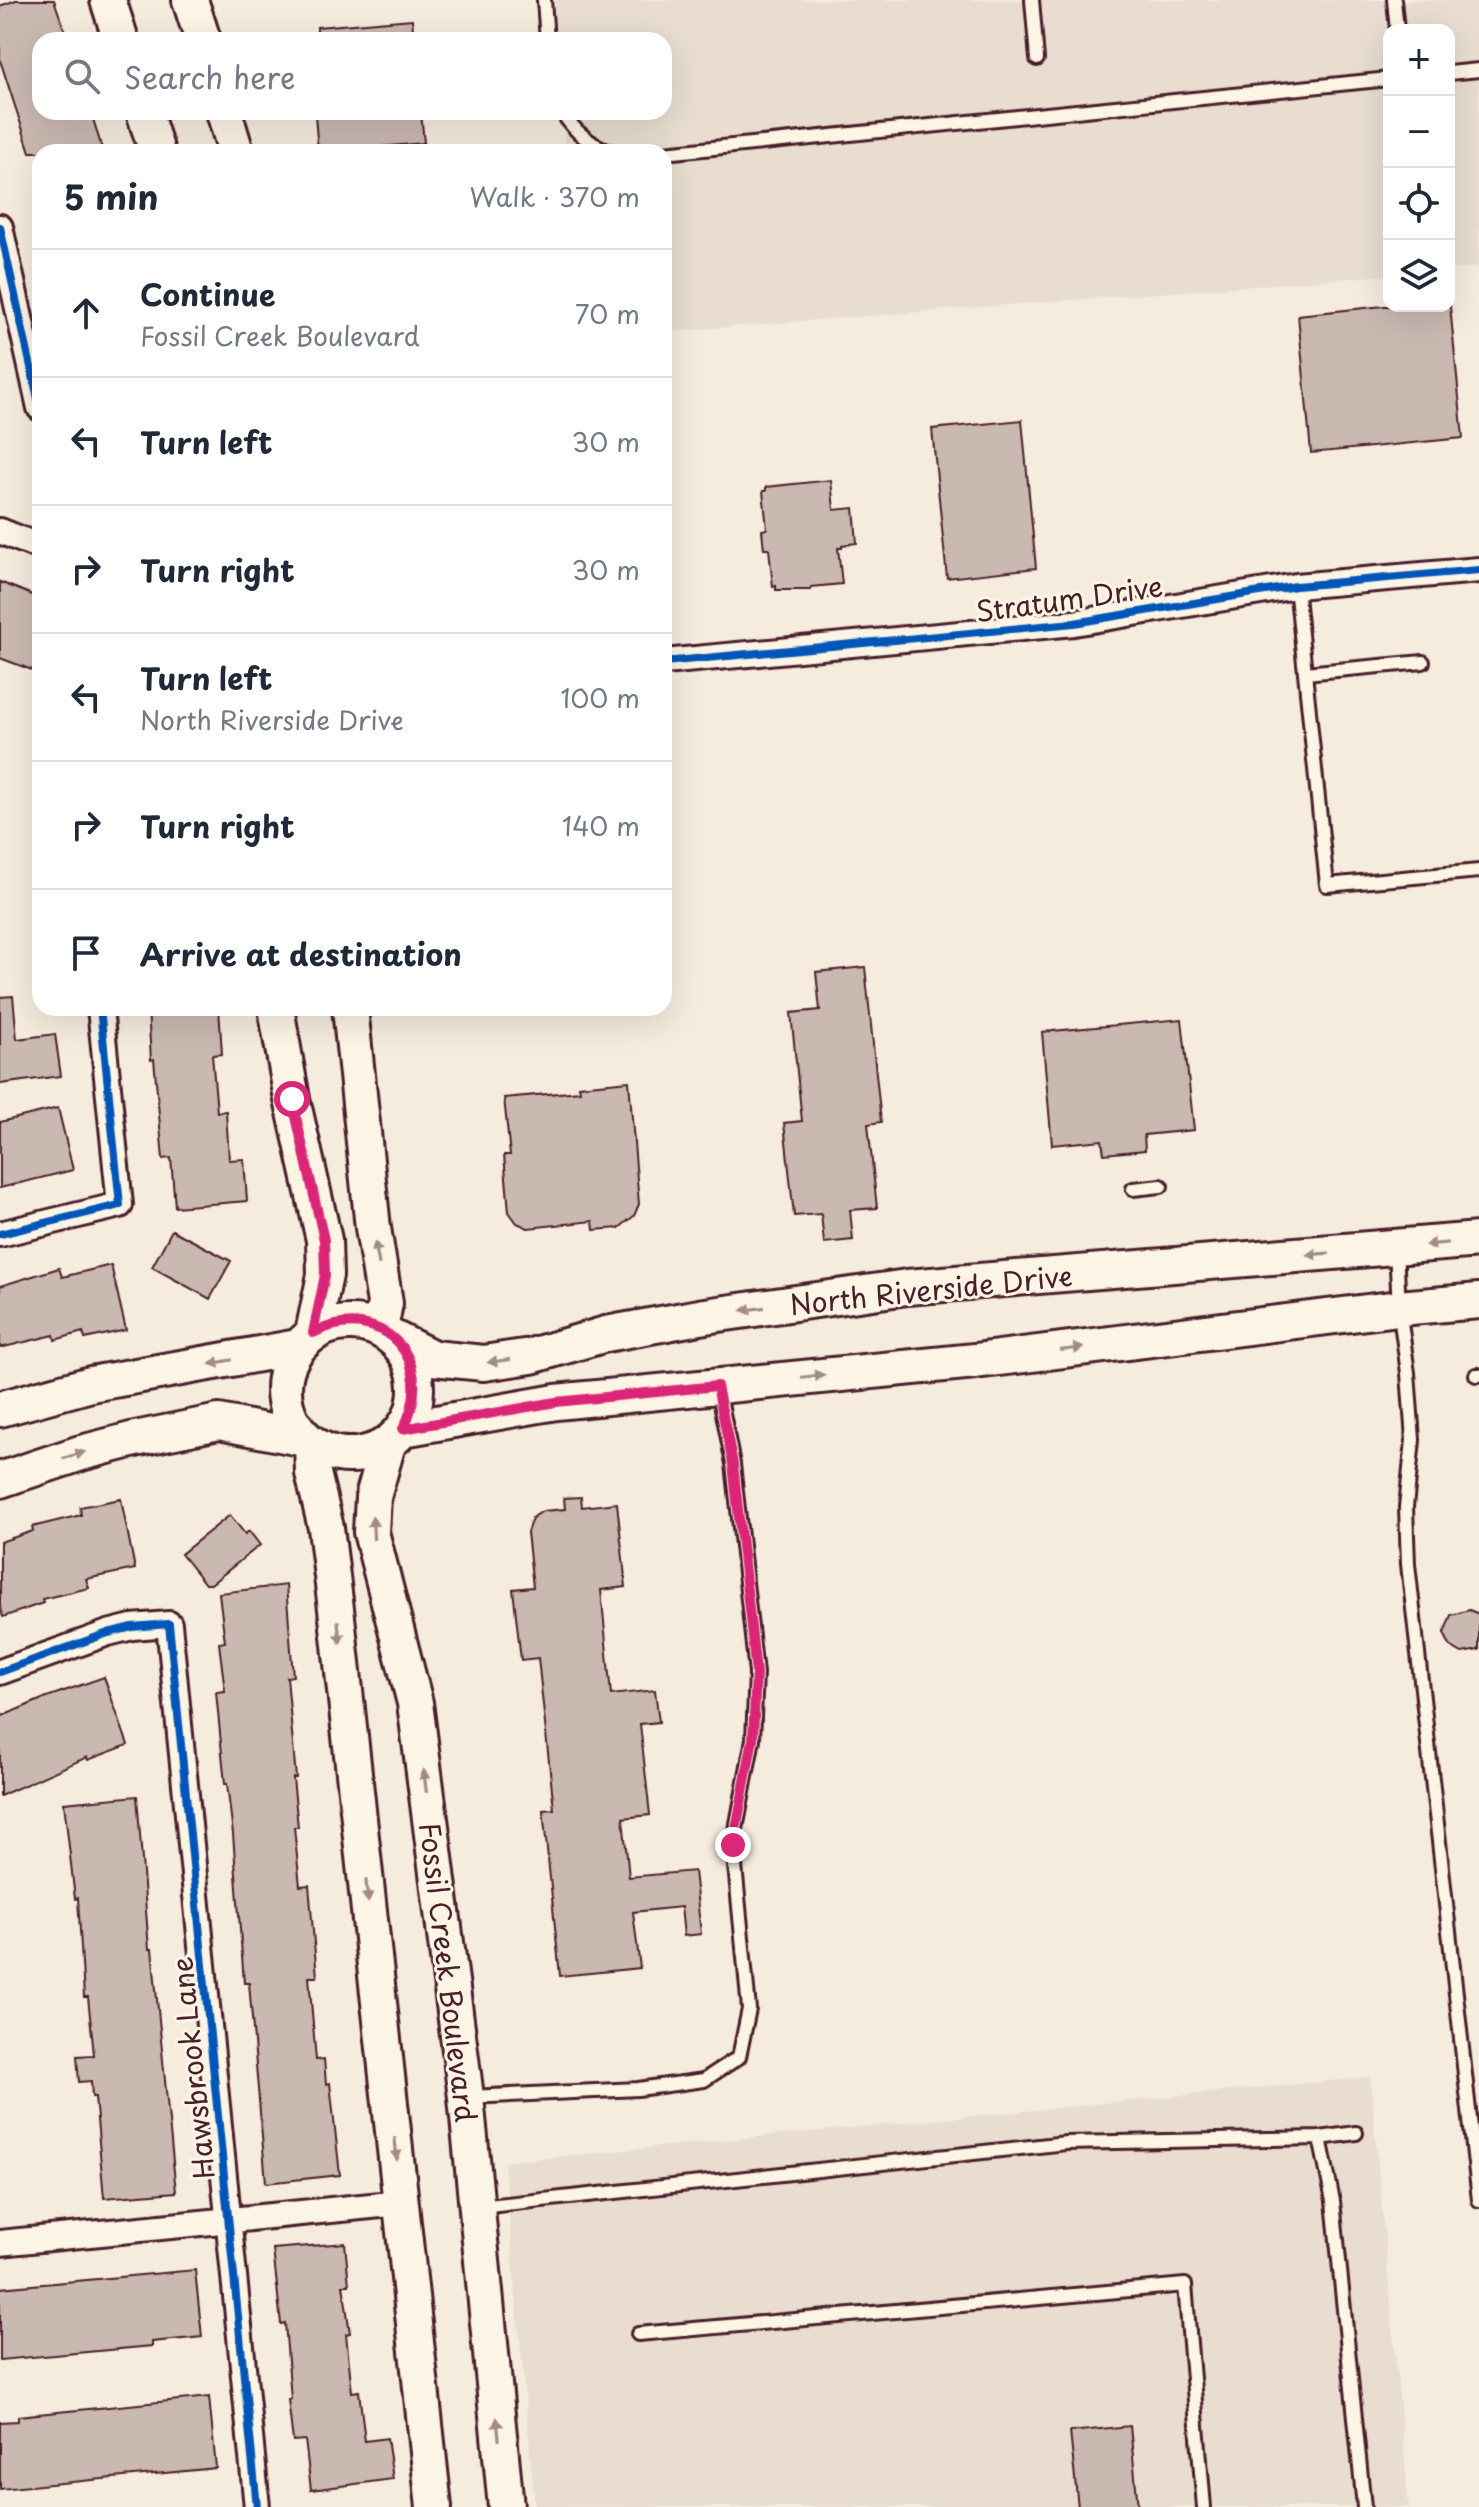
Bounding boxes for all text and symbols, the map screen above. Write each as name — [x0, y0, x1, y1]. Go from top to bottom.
map controls — [1383, 24, 1455, 312]
button: + — [1383, 24, 1455, 96]
search box — [32, 32, 672, 120]
icon: search — [60, 54, 104, 98]
text: Search here — [124, 54, 296, 99]
button: − — [1383, 96, 1455, 168]
button: locate — [1383, 168, 1455, 240]
text: 5 min — [64, 170, 158, 222]
text: Walk · 370 m — [470, 177, 640, 216]
button: layers — [1383, 240, 1455, 312]
text: Continue — [140, 271, 275, 316]
icon: ahead — [64, 291, 108, 335]
text: 70 m — [575, 294, 640, 333]
text: Fossil Creek Boulevard — [140, 316, 420, 355]
icon: left — [64, 419, 108, 463]
text: Turn left — [140, 419, 272, 464]
text: 30 m — [572, 422, 640, 461]
icon: right — [64, 547, 108, 591]
text: Turn right — [140, 547, 295, 592]
text: 30 m — [572, 550, 640, 589]
street label: Stratum Drive — [973, 564, 1165, 632]
text: Turn left — [140, 655, 272, 700]
icon: left — [64, 675, 108, 719]
text: 100 m — [560, 678, 640, 717]
text: North Riverside Drive — [140, 700, 404, 739]
icon: right — [64, 803, 108, 847]
text: Turn right — [140, 803, 295, 848]
text: 140 m — [562, 806, 640, 845]
icon: arrive — [64, 931, 108, 975]
text: Arrive at destination — [140, 931, 462, 976]
route start — [274, 1081, 310, 1117]
one-way arrow — [1425, 1237, 1450, 1250]
one-way arrow — [370, 1240, 383, 1265]
one-way arrow — [1305, 1248, 1330, 1261]
street label: North Riverside Drive — [788, 1253, 1074, 1325]
one-way arrow — [740, 1303, 765, 1316]
one-way arrow — [1060, 1342, 1085, 1355]
one-way arrow — [486, 1355, 511, 1368]
one-way arrow — [208, 1356, 233, 1368]
one-way arrow — [801, 1370, 826, 1383]
one-way arrow — [62, 1448, 86, 1461]
one-way arrow — [366, 1515, 379, 1540]
one-way arrow — [332, 1620, 345, 1645]
one-way arrow — [419, 1769, 432, 1794]
street label: Fossil Creek Boulevard — [409, 1820, 489, 2124]
route end — [715, 1827, 751, 1863]
one-way arrow — [361, 1879, 374, 1904]
street label: Hawsbrook Lane — [159, 1955, 225, 2181]
one-way arrow — [389, 2137, 402, 2162]
one-way arrow — [491, 2416, 504, 2441]

